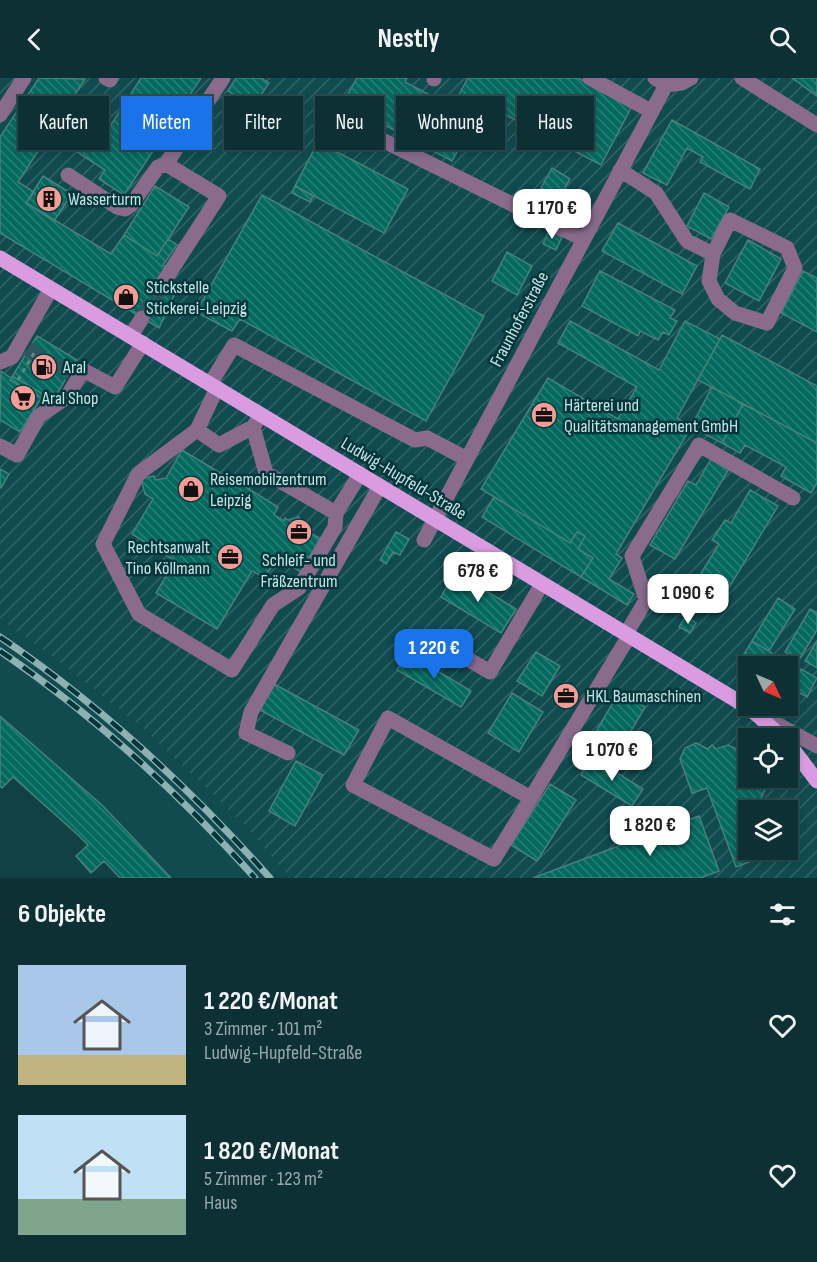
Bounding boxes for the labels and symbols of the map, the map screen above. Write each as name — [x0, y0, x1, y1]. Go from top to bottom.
building icon: Wasserturm — [34, 184, 64, 214]
place label: Wasserturm — [68, 189, 141, 210]
pin: 1 170 € — [497, 189, 607, 240]
street label: Fraunhoferstraße — [486, 268, 553, 370]
place label: Stickstelle Stickerei-Leipzig — [146, 277, 247, 319]
shop icon: Stickstelle Stickerei-Leipzig — [111, 282, 141, 312]
fuel station icon: Aral — [29, 352, 59, 382]
place label: Aral — [62, 357, 86, 378]
supermarket icon: Aral Shop — [8, 383, 38, 413]
place label: Aral Shop — [41, 388, 98, 409]
place label: Härterei und Qualitätsmanagement GmbH — [564, 395, 738, 437]
office icon: Härterei und Qualitätsmanagement GmbH — [529, 400, 559, 430]
street label: Ludwig-Hupfeld-Straße — [337, 433, 470, 524]
place label: Reisemobilzentrum Leipzig — [210, 469, 327, 511]
shop icon: Reisemobilzentrum Leipzig — [176, 474, 206, 504]
office icon: Schleif- und Fräßzentrum — [284, 517, 314, 547]
place label: Rechtsanwalt Tino Köllmann — [125, 537, 211, 579]
office icon: Rechtsanwalt Tino Köllmann — [215, 542, 245, 572]
place label: Schleif- und Fräßzentrum — [260, 550, 338, 592]
pin: 678 € — [436, 552, 520, 603]
pin: 1 090 € — [633, 574, 743, 625]
pin: 1 220 € — [379, 629, 489, 680]
north arrow — [738, 656, 798, 716]
office icon: HKL Baumaschinen — [551, 681, 581, 711]
place label: HKL Baumaschinen — [586, 686, 701, 707]
pin: 1 070 € — [557, 731, 667, 782]
pin: 1 820 € — [595, 806, 705, 857]

